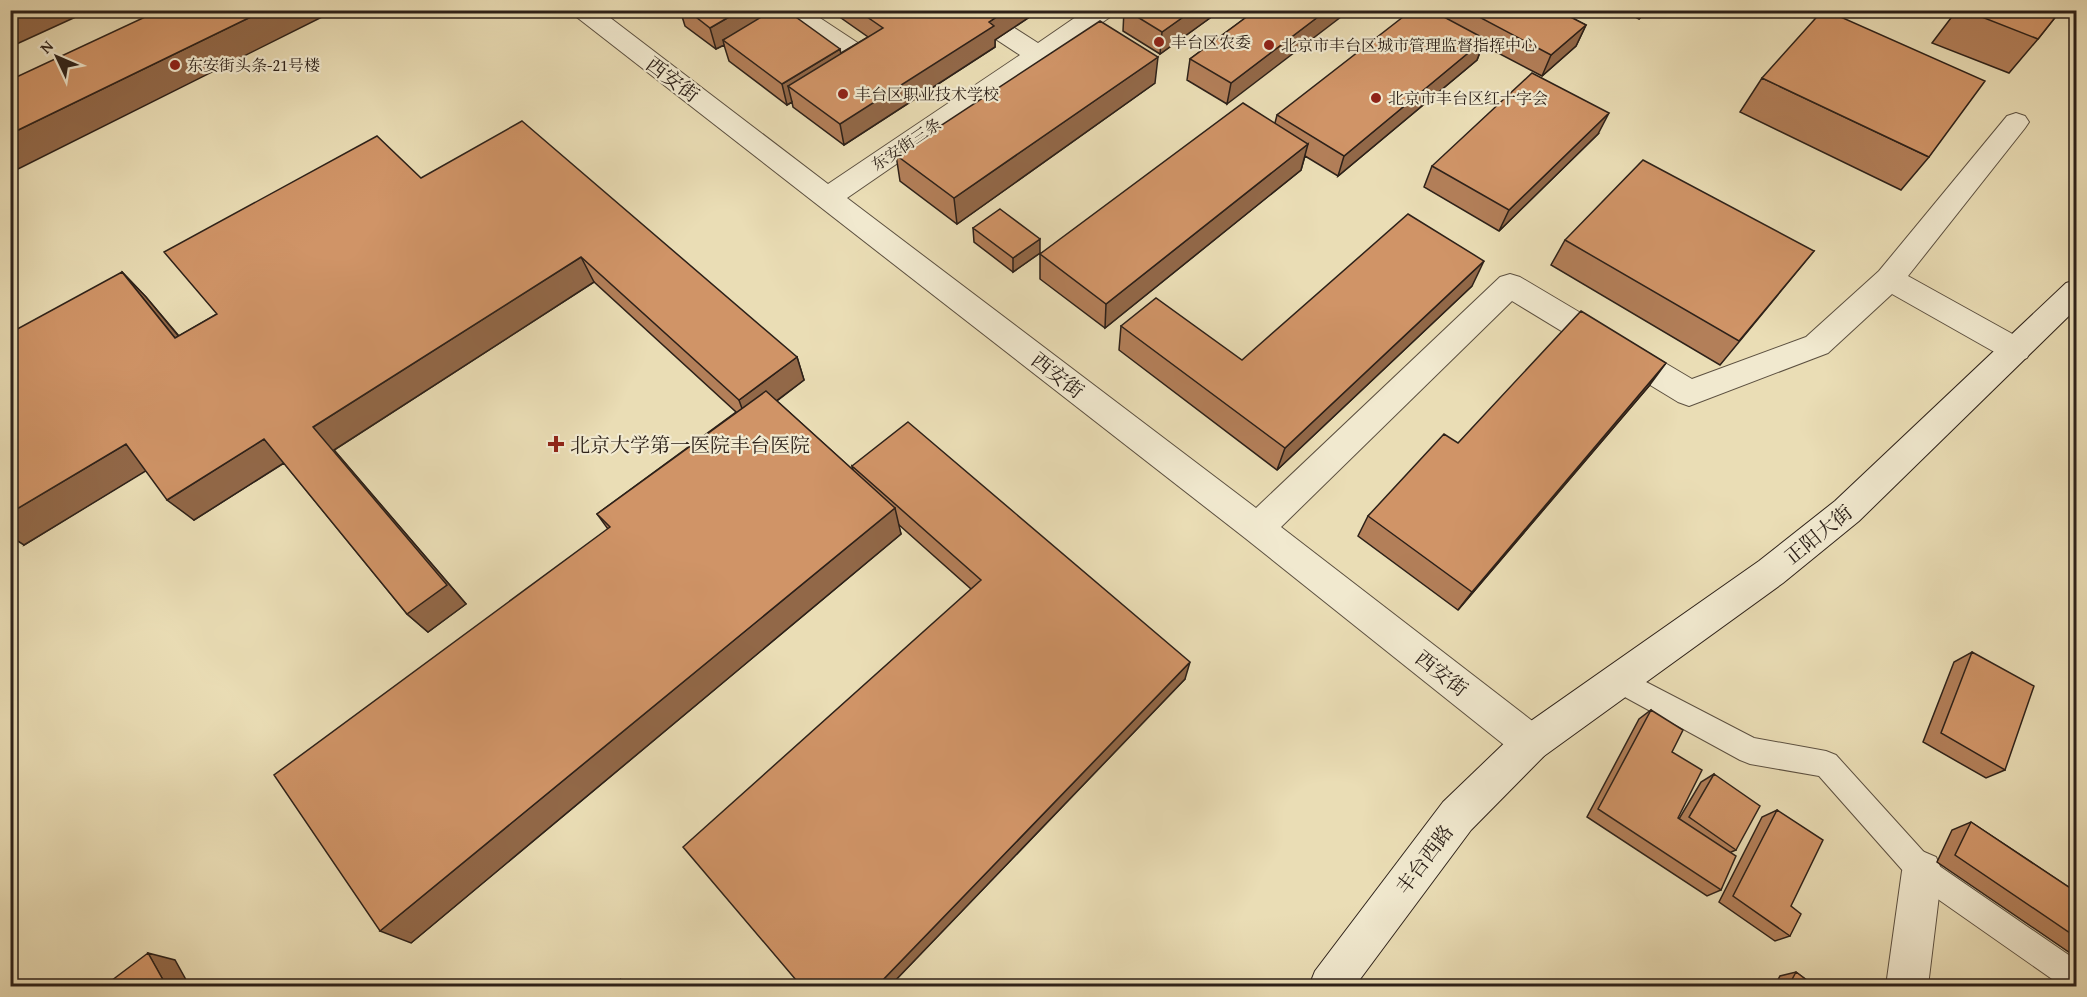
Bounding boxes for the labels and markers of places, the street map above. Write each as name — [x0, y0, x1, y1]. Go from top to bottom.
place label: 丰台区农委 — [1171, 30, 1251, 54]
place label: 北京市丰台区城市管理监督指挥中心 — [1281, 33, 1537, 57]
marker: 丰台区农委 — [1152, 35, 1166, 49]
marker: 北京市丰台区城市管理监督指挥中心 — [1262, 38, 1276, 52]
place label: 东安街头条-21号楼 — [187, 53, 320, 77]
marker: 东安街头条-21号楼 — [168, 58, 182, 72]
place label: 丰台区职业技术学校 — [855, 82, 999, 106]
place label: 北京市丰台区红十字会 — [1388, 86, 1548, 110]
marker: 丰台区职业技术学校 — [836, 87, 850, 101]
marker: 北京市丰台区红十字会 — [1369, 91, 1383, 105]
place label: 北京大学第一医院丰台医院 — [570, 430, 810, 459]
marker: 北京大学第一医院丰台医院 — [547, 435, 565, 453]

